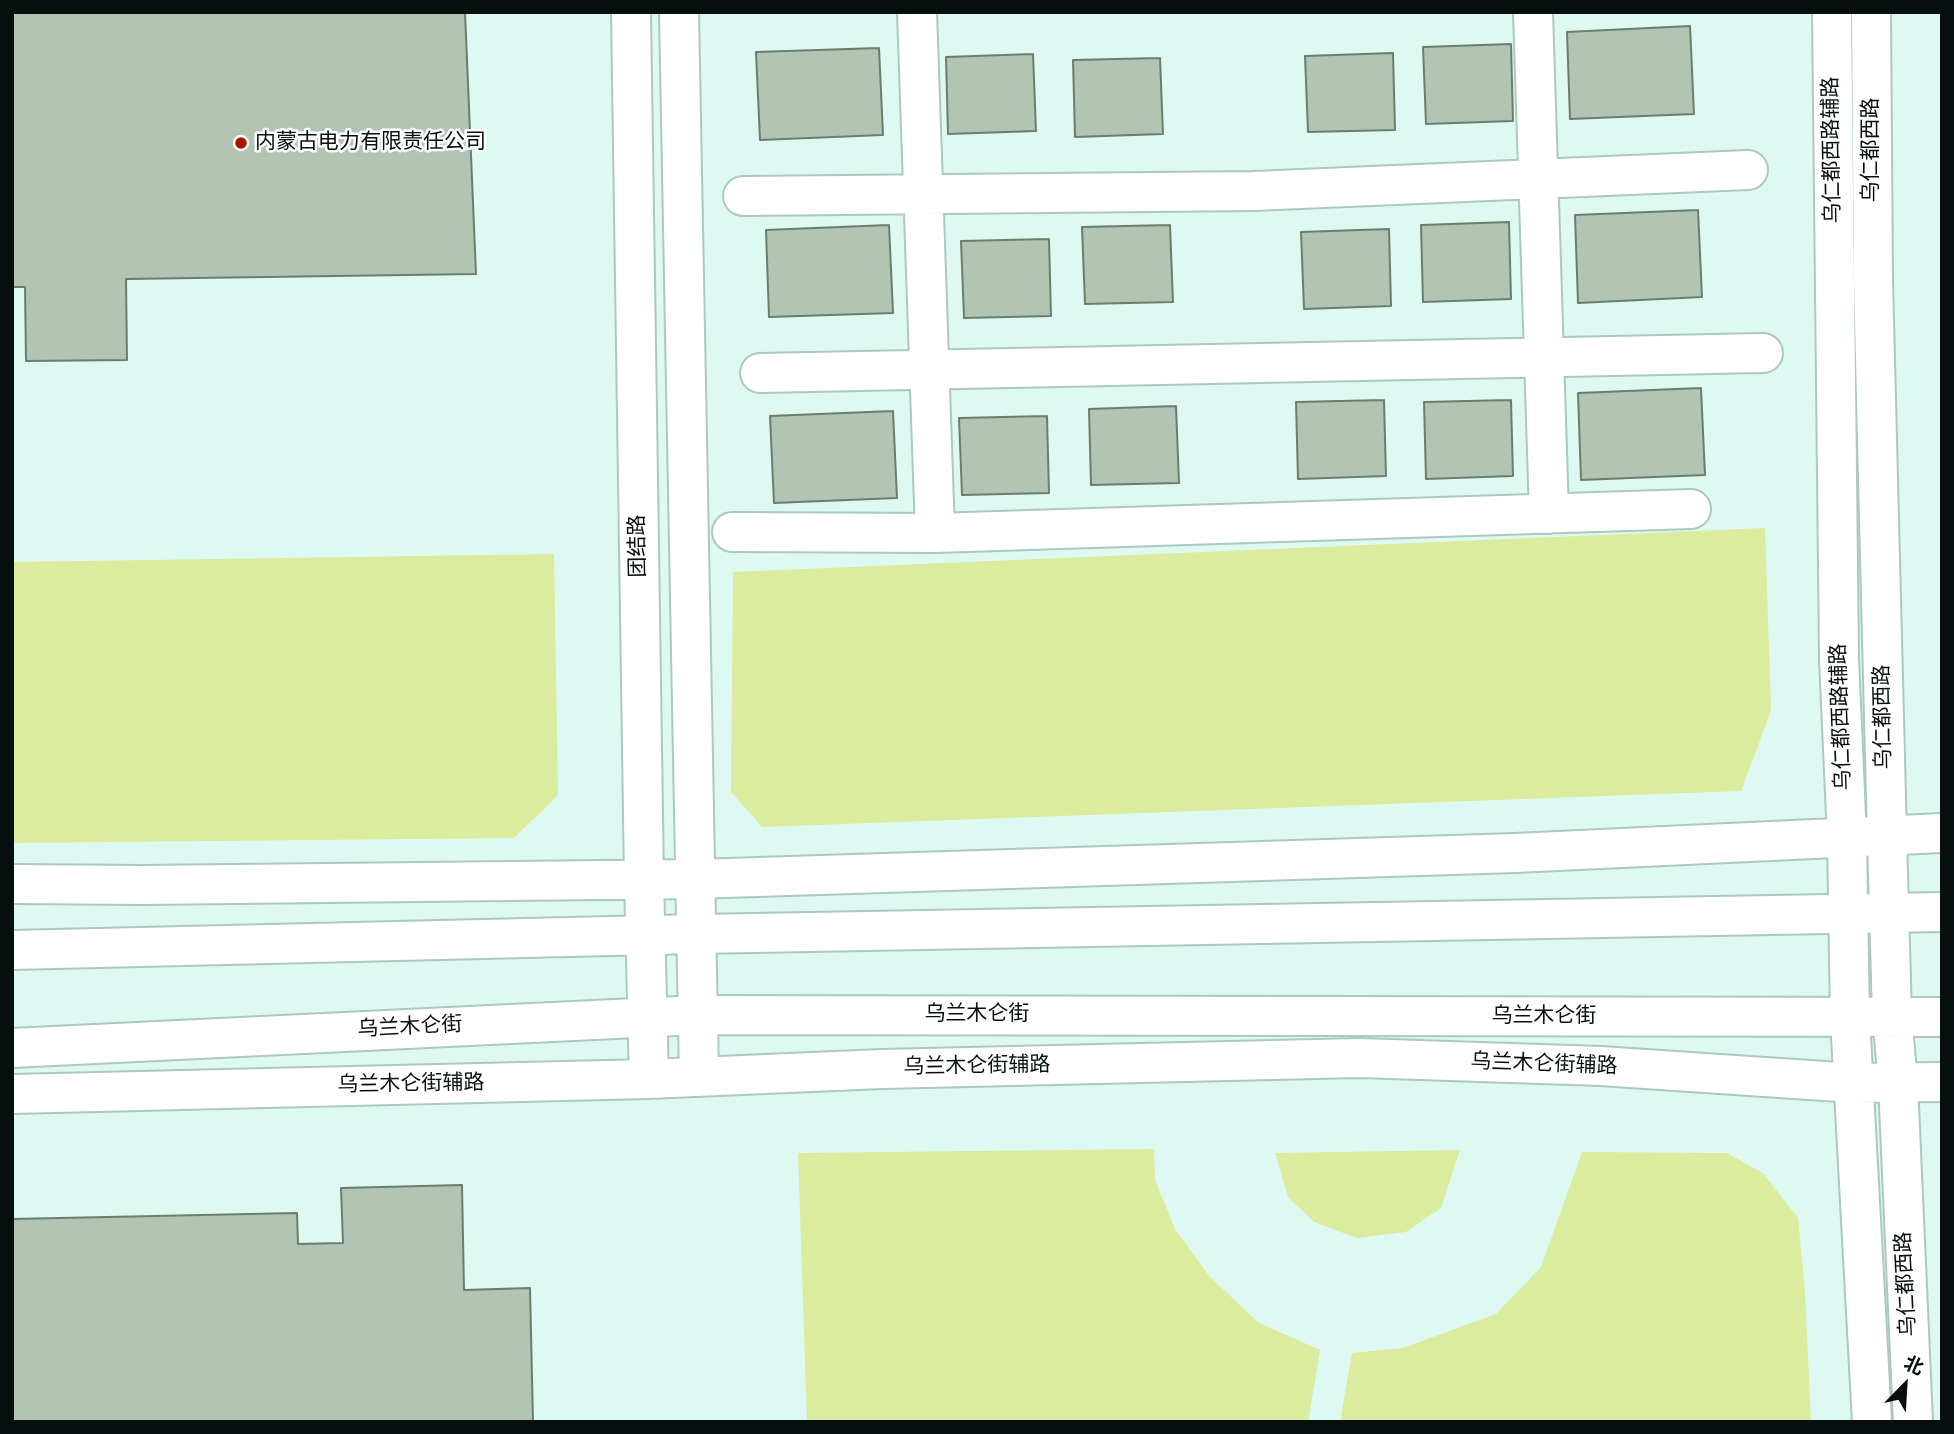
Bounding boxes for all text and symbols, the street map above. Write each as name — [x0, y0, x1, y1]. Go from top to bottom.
street label: 乌仁都西路辅路 — [1819, 76, 1847, 224]
street label: 乌仁都西路 — [1859, 98, 1885, 202]
place label: 内蒙古电力有限责任公司 — [255, 130, 486, 156]
marker: 内蒙古电力有限责任公司 — [233, 135, 249, 151]
street label: 团结路 — [626, 514, 652, 578]
street label: 乌仁都西路辅路 — [1827, 643, 1857, 791]
street label: 乌仁都西路 — [1870, 664, 1898, 770]
street label: 乌兰木仑街 — [925, 1002, 1029, 1028]
street label: 乌兰木仑街 — [1492, 1004, 1596, 1030]
street label: 乌兰木仑街 — [357, 1013, 463, 1043]
street label: 乌兰木仑街辅路 — [1470, 1050, 1618, 1080]
street label: 乌兰木仑街辅路 — [903, 1053, 1051, 1081]
street label: 乌兰木仑街辅路 — [337, 1071, 485, 1099]
street label: 乌仁都西路 — [1892, 1231, 1922, 1337]
text: 北 — [1900, 1349, 1928, 1382]
north arrow — [1870, 1350, 1940, 1420]

